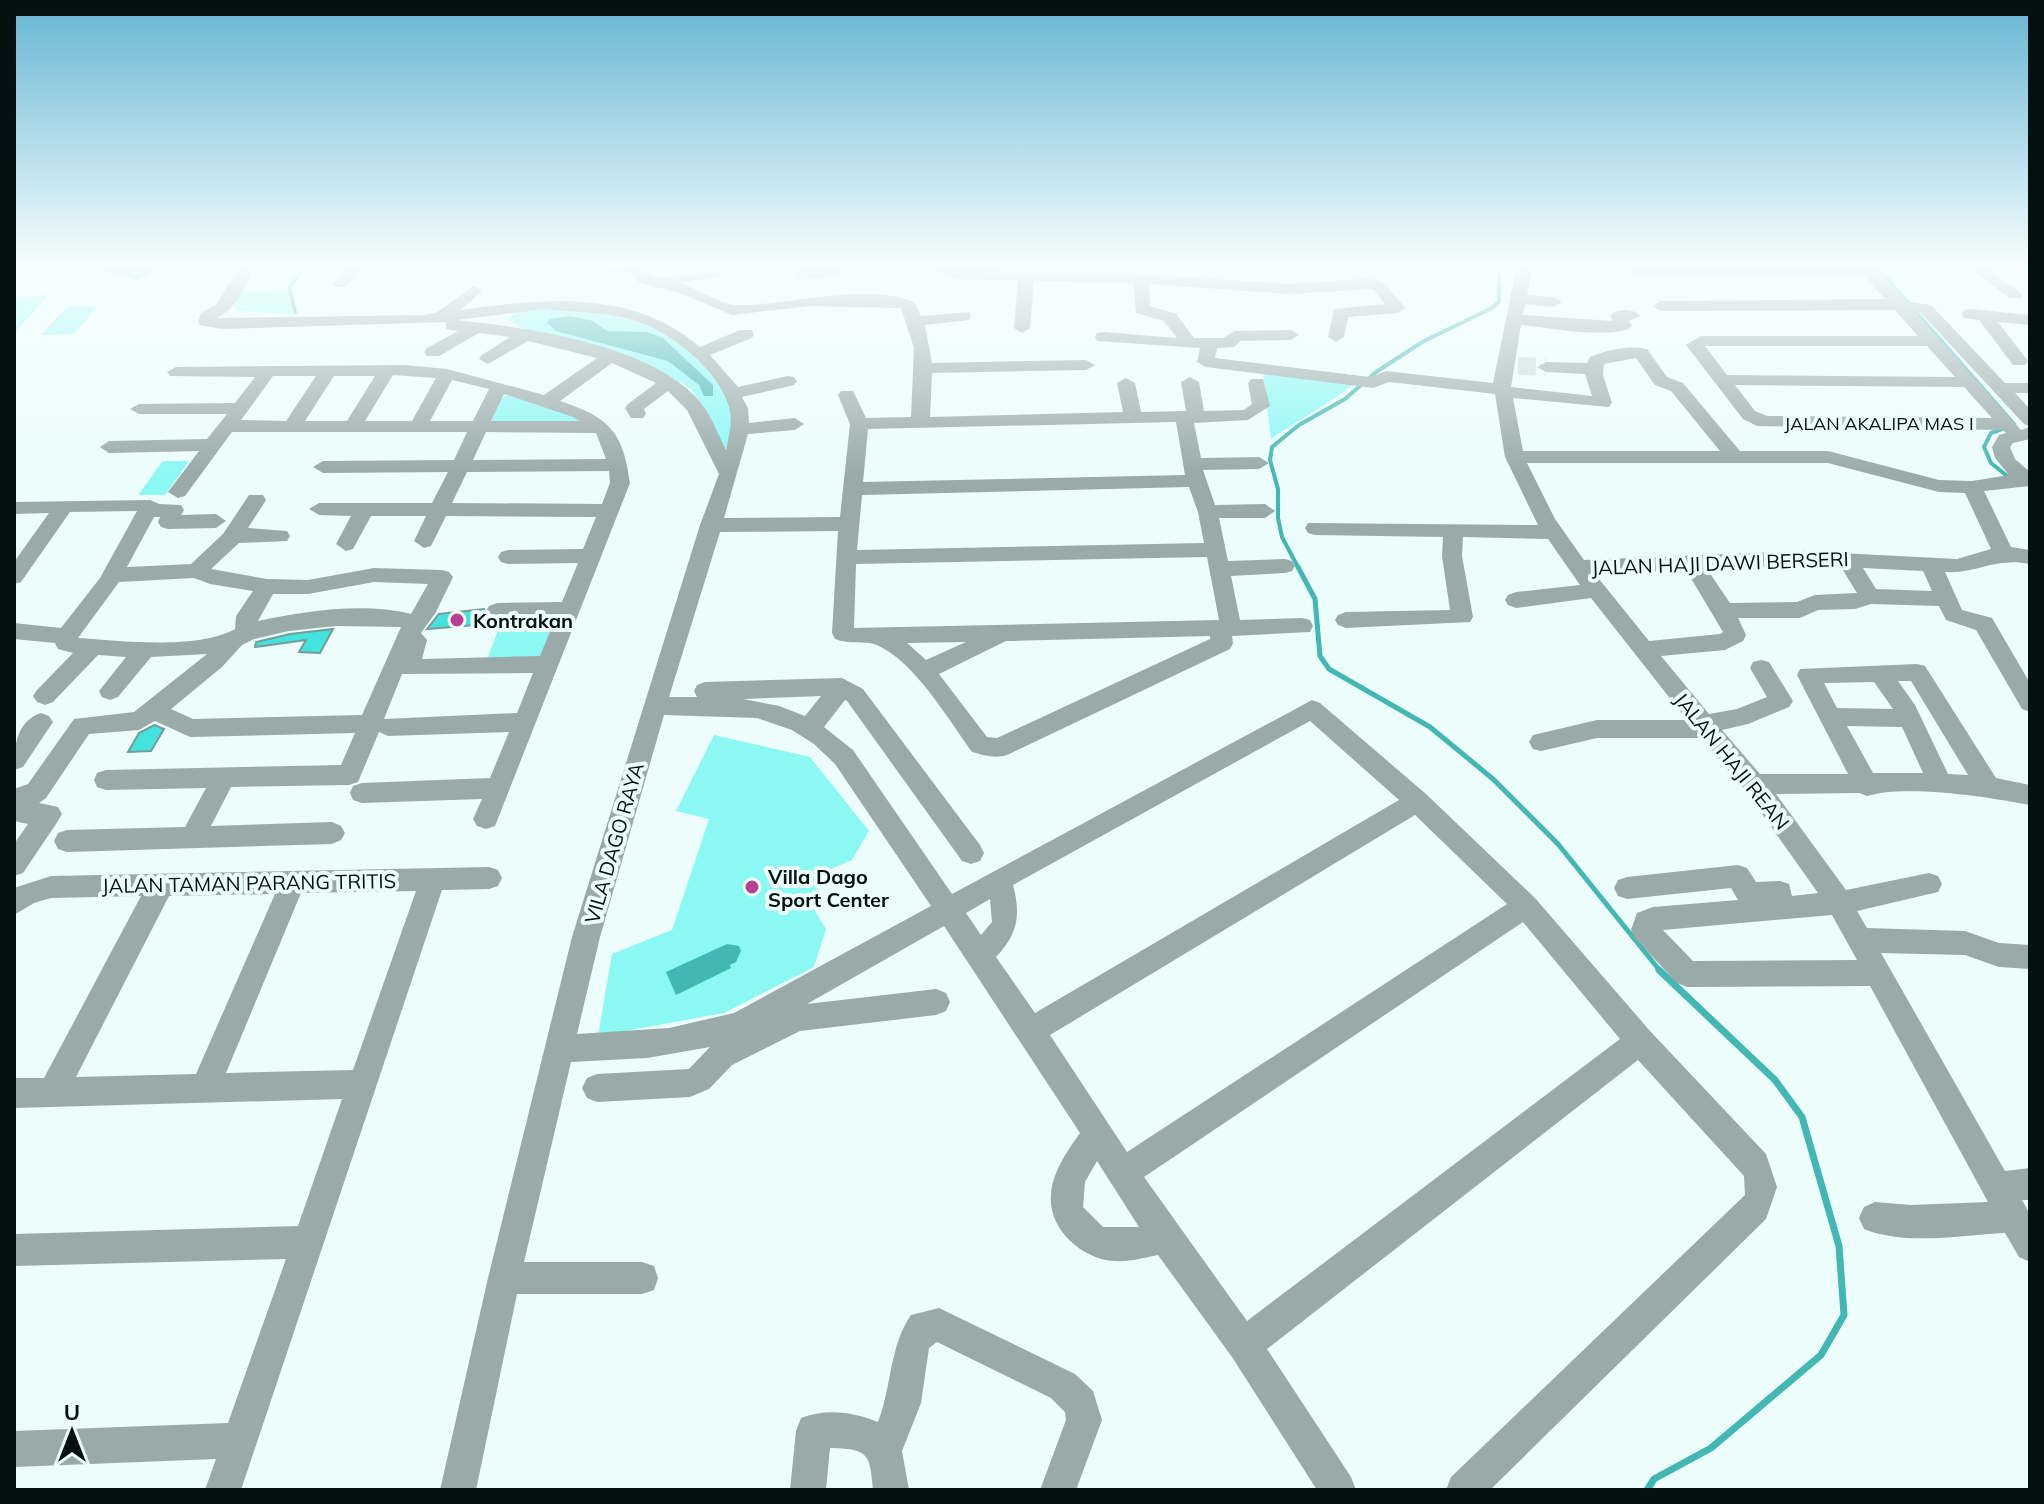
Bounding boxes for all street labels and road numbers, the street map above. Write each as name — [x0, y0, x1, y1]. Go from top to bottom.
street label: JALAN AKALIPA MAS I — [1784, 412, 1974, 435]
street label: JALAN HAJI DAWI BERSERI — [1591, 546, 1849, 580]
street label: JALAN HAJI REAN — [1669, 687, 1795, 835]
street label: VILA DAGO RAYA — [579, 759, 649, 926]
street label: JALAN TAMAN PARANG TRITIS — [102, 868, 396, 898]

